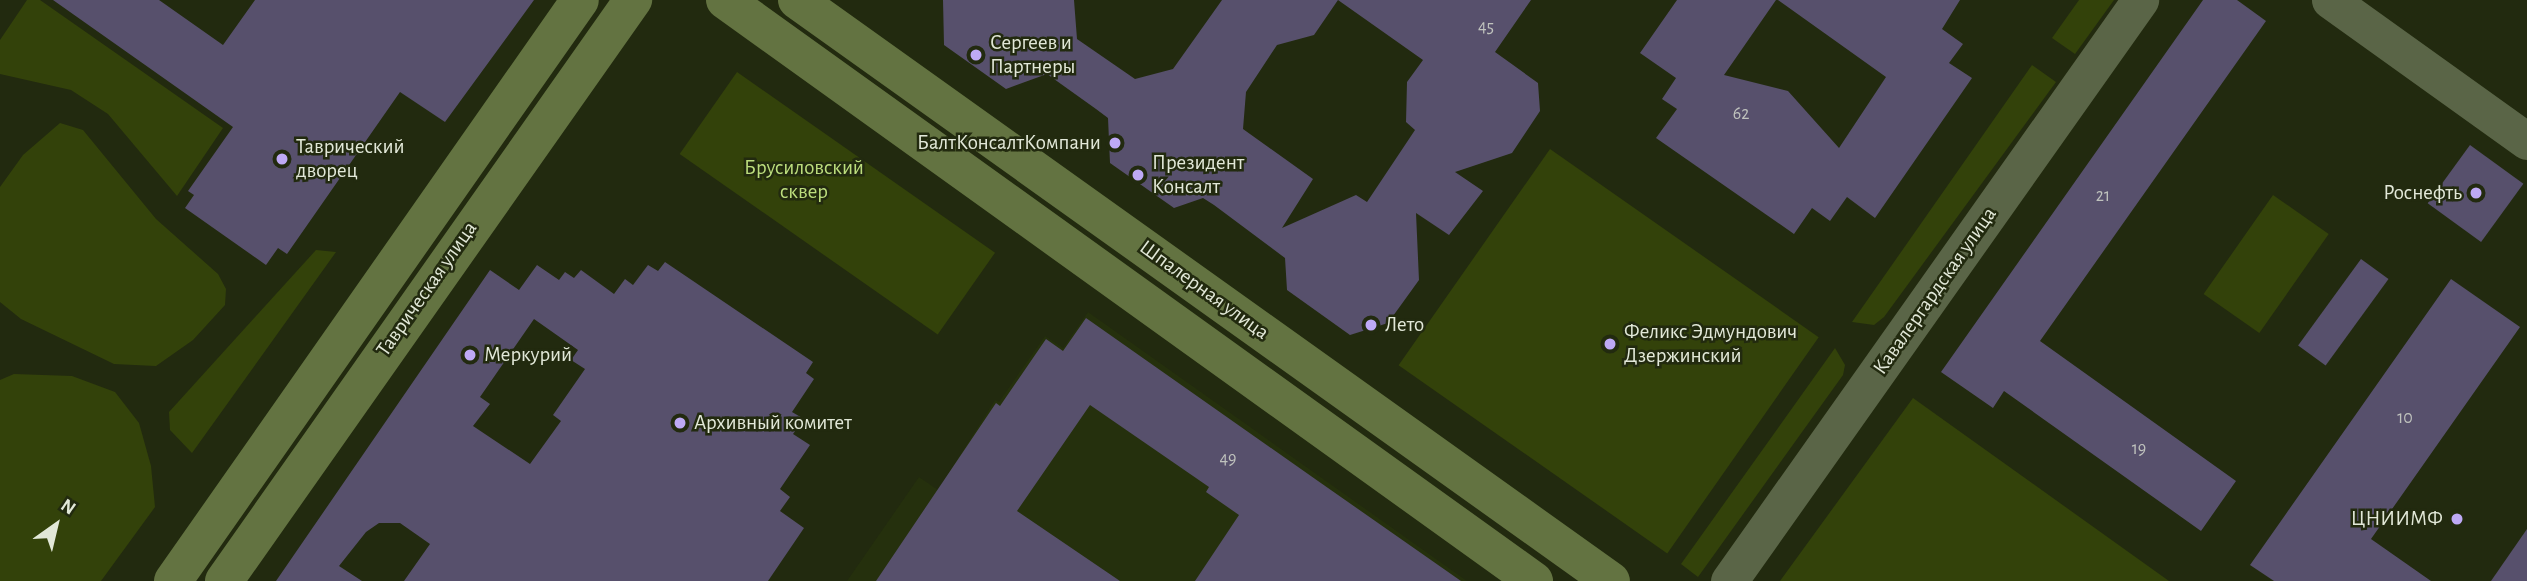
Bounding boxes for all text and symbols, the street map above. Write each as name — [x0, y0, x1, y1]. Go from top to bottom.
house number: 45 — [1478, 16, 1494, 38]
place label: Сергеев и Партнеры — [990, 30, 1075, 80]
marker: Сергеев и Партнеры — [968, 47, 984, 63]
house number: 62 — [1733, 103, 1749, 125]
place label: БалтКонсалтКомпани — [917, 130, 1101, 156]
place label: Таврический дворец — [296, 134, 405, 184]
marker: БалтКонсалтКомпани — [1107, 135, 1123, 151]
place label: Президент Консалт — [1152, 150, 1244, 200]
marker: Таврический дворец — [274, 151, 290, 167]
park label: Брусиловский сквер — [744, 155, 864, 205]
marker: Президент Консалт — [1130, 167, 1146, 183]
place label: Роснефть — [2383, 180, 2462, 206]
house number: 21 — [2096, 185, 2110, 207]
marker: Роснефть — [2468, 185, 2484, 201]
street label: Кавалергардская улица — [1868, 202, 2002, 380]
street label: Таврическая улица — [371, 217, 483, 361]
street label: Шпалерная улица — [1134, 235, 1274, 345]
place label: Лето — [1385, 312, 1424, 338]
marker: Лето — [1363, 317, 1379, 333]
place label: Феликс Эдмундович Дзержинский — [1624, 319, 1797, 369]
marker: Феликс Эдмундович Дзержинский — [1602, 336, 1618, 352]
place label: Меркурий — [484, 342, 572, 368]
marker: Меркурий — [462, 347, 478, 363]
house number: 10 — [2397, 407, 2413, 429]
place label: Архивный комитет — [694, 410, 852, 436]
marker: Архивный комитет — [672, 415, 688, 431]
house number: 19 — [2132, 438, 2146, 460]
house number: 49 — [1219, 448, 1237, 470]
north arrow — [21, 490, 91, 560]
text: N — [57, 496, 79, 519]
place label: ЦНИИМФ — [2351, 506, 2443, 532]
marker: ЦНИИМФ — [2449, 511, 2465, 527]

